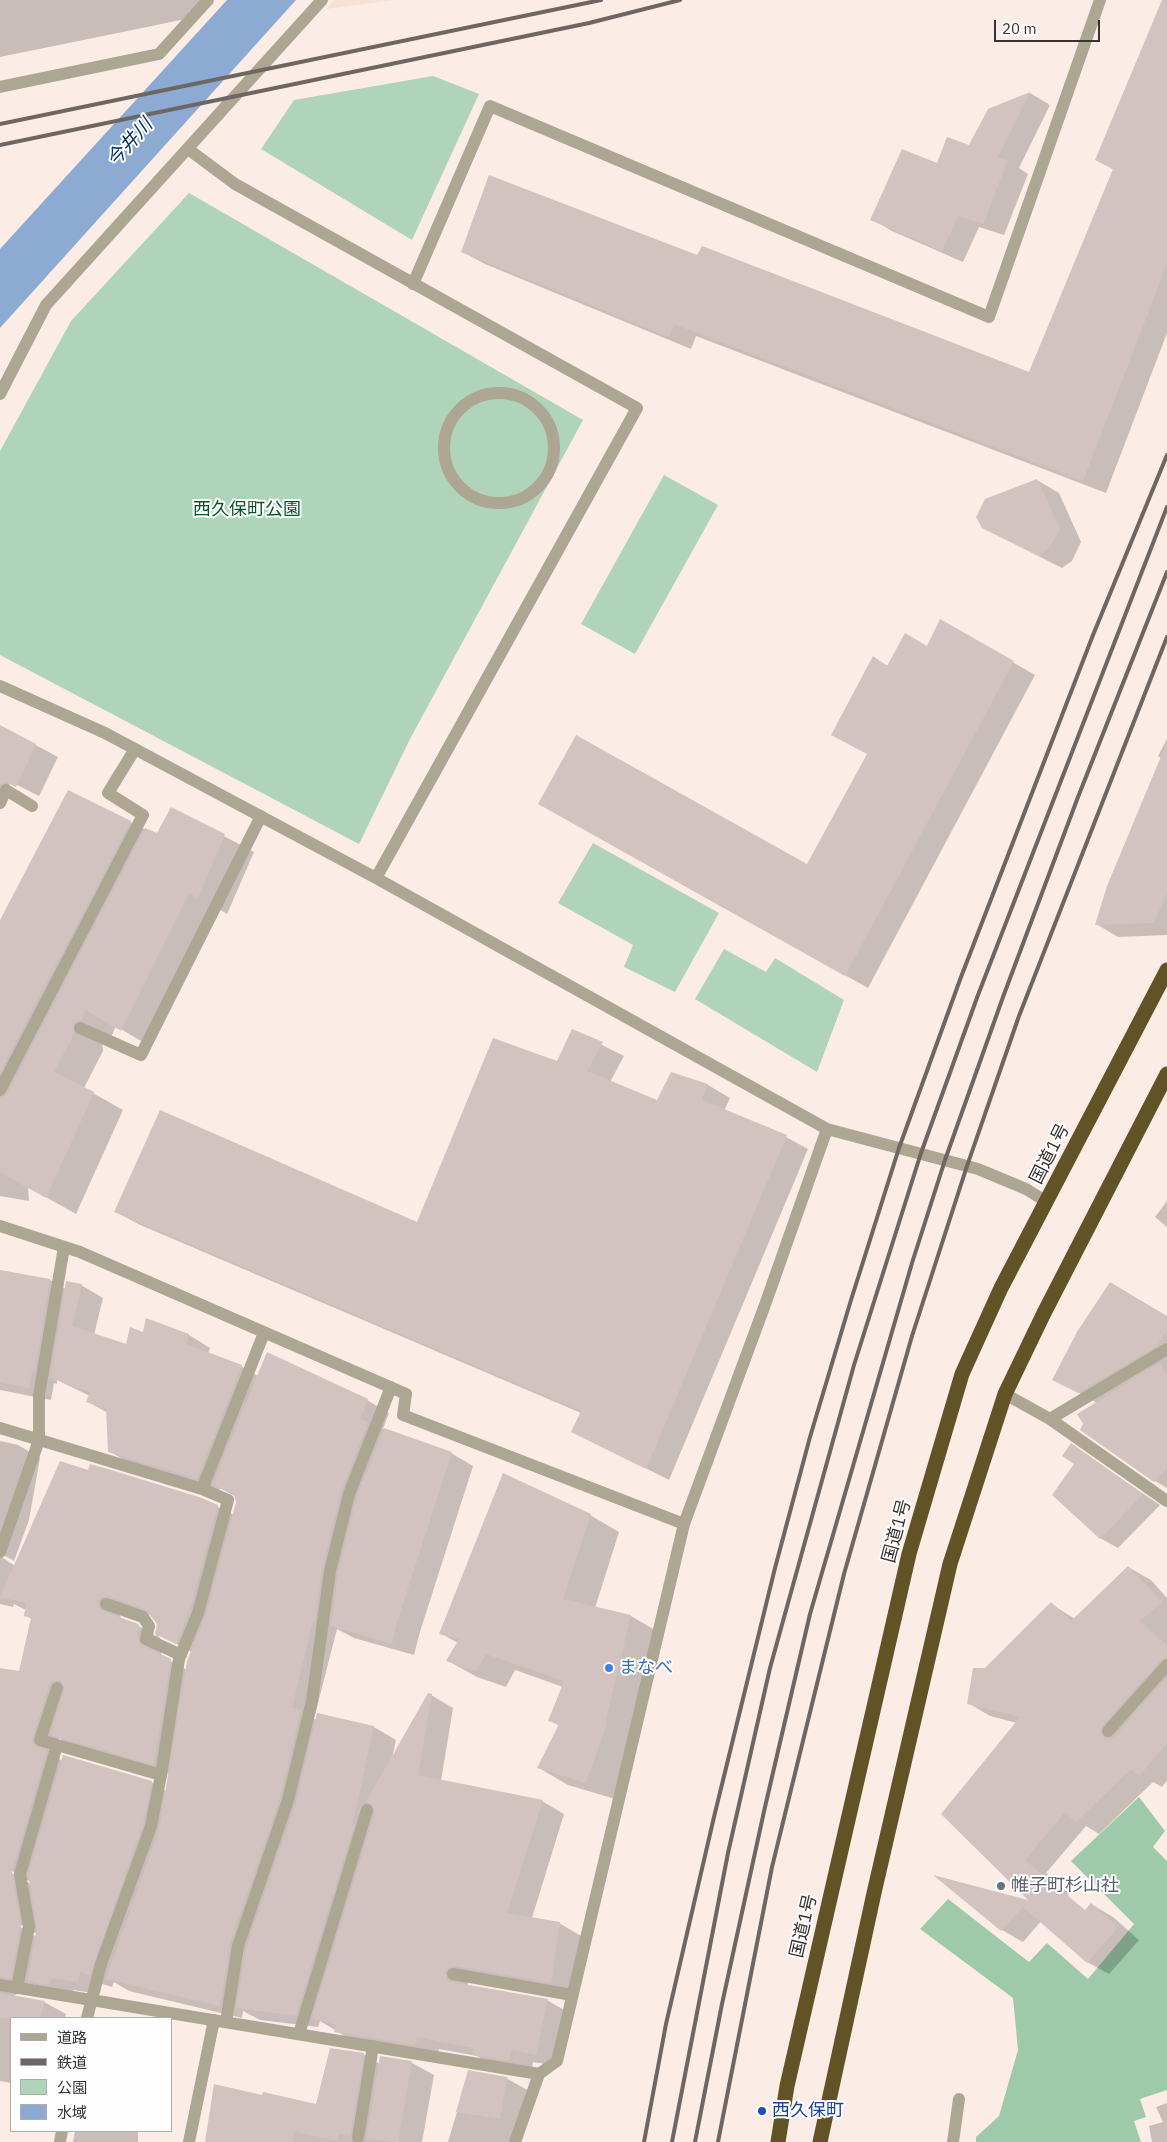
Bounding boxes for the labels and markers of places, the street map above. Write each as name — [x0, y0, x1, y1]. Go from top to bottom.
place label: まなべ — [619, 1657, 673, 1679]
marker: まなべ — [603, 1662, 615, 1674]
place label: 帷子町杉山社 — [1011, 1875, 1119, 1897]
marker: 帷子町杉山社 — [995, 1880, 1007, 1892]
place label: 西久保町 — [772, 2100, 844, 2122]
marker: 西久保町 — [756, 2105, 768, 2117]

